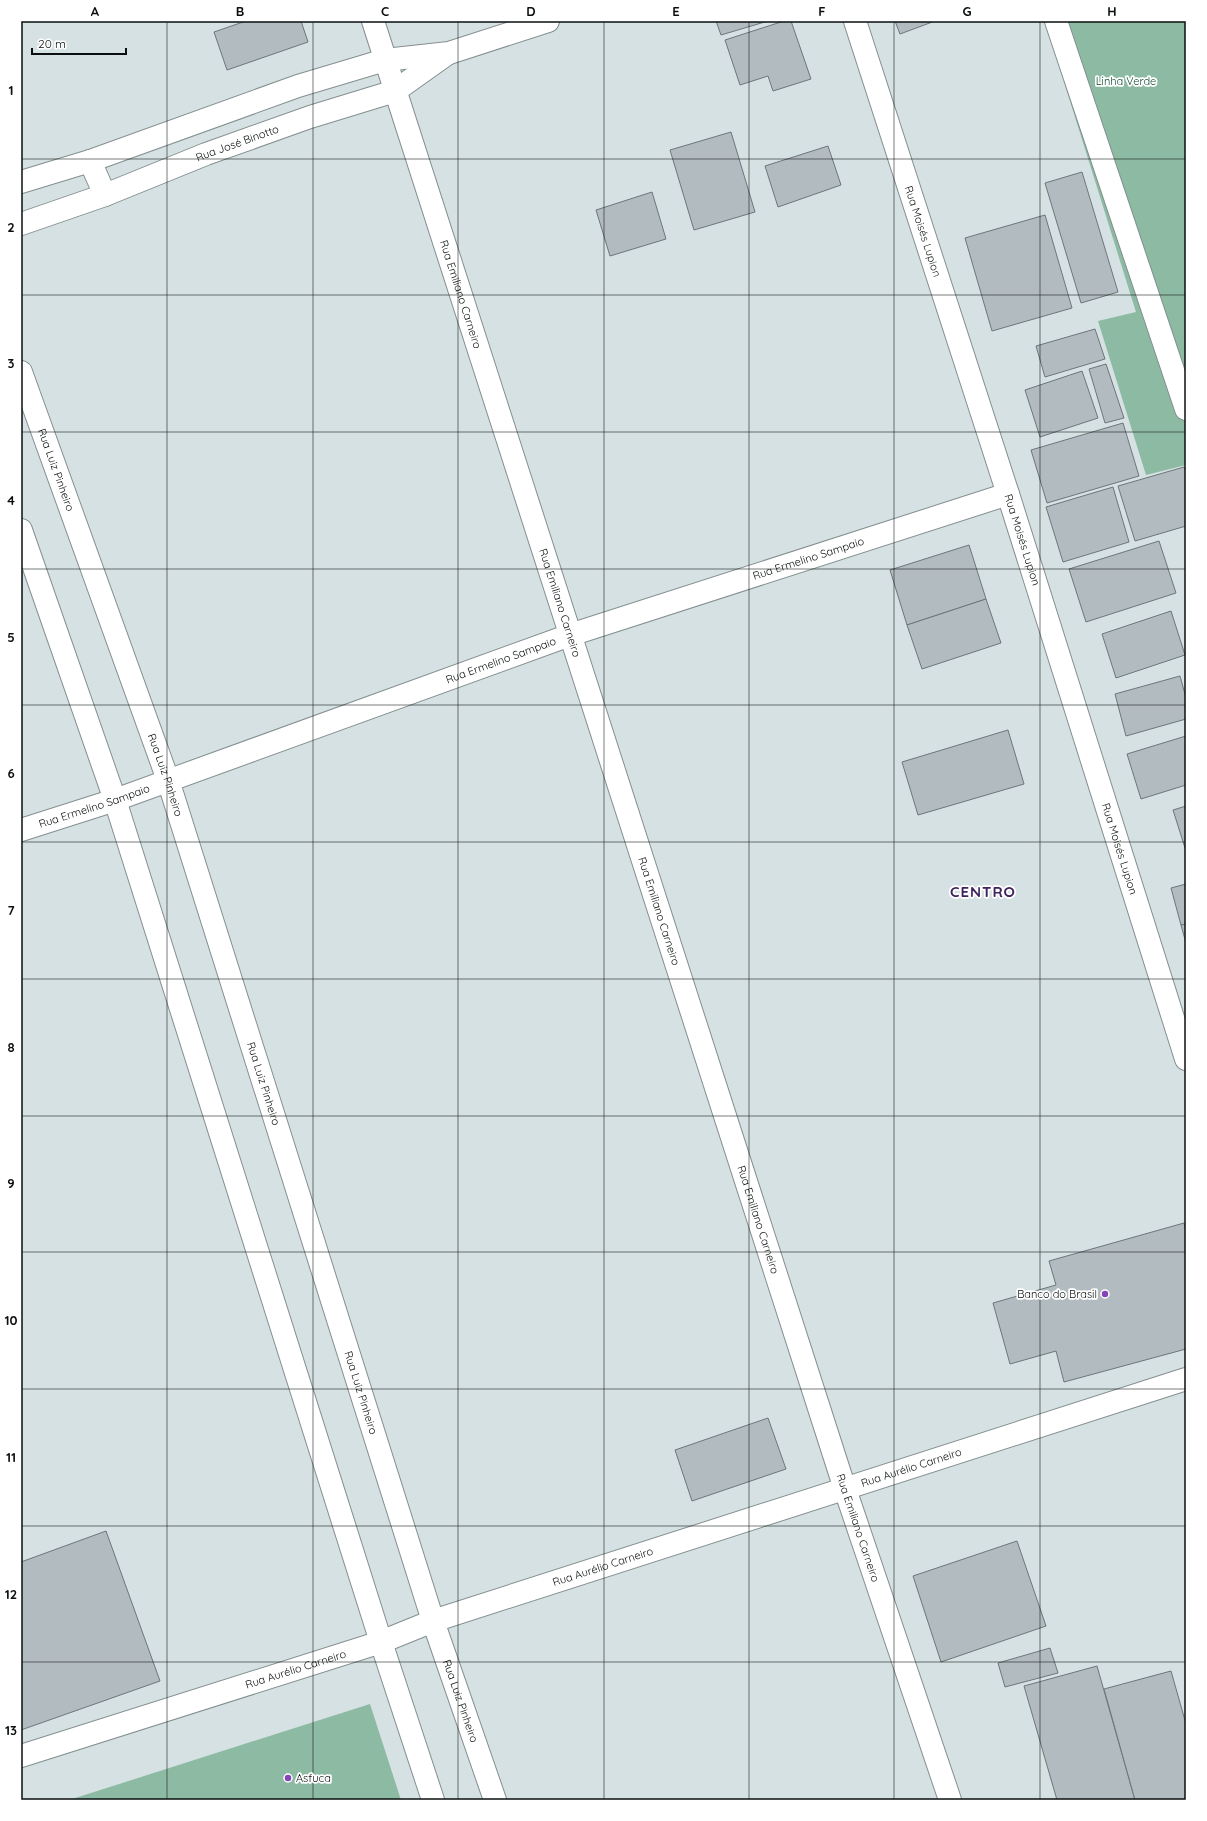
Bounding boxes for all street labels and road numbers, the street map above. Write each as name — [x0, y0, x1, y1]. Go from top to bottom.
street label: Rua José Binotto — [194, 122, 281, 164]
street label: Rua Moisés Lupion — [902, 184, 944, 279]
street label: Rua Emiliano Carneiro — [437, 238, 485, 351]
street label: Rua Luiz Pinheiro — [35, 427, 78, 513]
street label: Rua Moisés Lupion — [1001, 492, 1043, 587]
street label: Rua Ermelino Sampaio — [751, 534, 866, 583]
street label: Rua Emiliano Carneiro — [536, 547, 584, 659]
street label: Rua Ermelino Sampaio — [444, 634, 558, 686]
street label: Rua Luiz Pinheiro — [145, 731, 186, 818]
street label: Rua Ermelino Sampaio — [37, 781, 152, 831]
street label: Rua Moisés Lupion — [1099, 801, 1141, 896]
street label: Rua Emiliano Carneiro — [635, 855, 683, 967]
street label: Rua Luiz Pinheiro — [244, 1040, 283, 1127]
street label: Rua Emiliano Carneiro — [734, 1164, 782, 1276]
street label: Rua Luiz Pinheiro — [341, 1349, 381, 1436]
street label: Rua Aurélio Carneiro — [859, 1444, 964, 1490]
street label: Rua Emiliano Carneiro — [834, 1472, 883, 1584]
street label: Rua Aurélio Carneiro — [551, 1544, 655, 1589]
street label: Rua Aurélio Carneiro — [243, 1646, 348, 1692]
street label: Rua Luiz Pinheiro — [440, 1658, 482, 1745]

